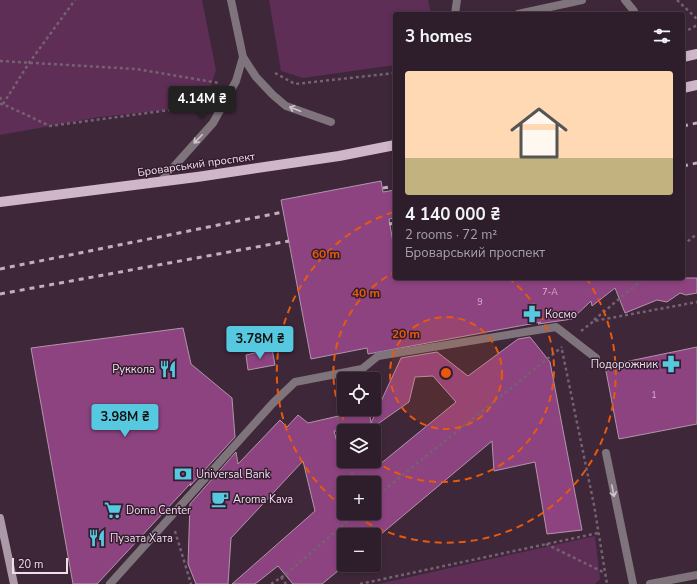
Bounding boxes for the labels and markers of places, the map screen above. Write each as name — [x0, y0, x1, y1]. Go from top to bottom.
pin: 4.14M ₴ — [165, 86, 239, 120]
pharmacy icon: Космо — [522, 304, 542, 324]
place label: Космо — [545, 307, 577, 322]
pin: 3.78M ₴ — [223, 326, 297, 360]
pharmacy icon: Подорожник — [661, 354, 681, 374]
place label: Подорожник — [591, 357, 658, 372]
restaurant icon: Руккола — [158, 359, 178, 379]
place label: Руккола — [112, 362, 155, 377]
centre of rings — [439, 366, 453, 380]
pin: 3.98M ₴ — [88, 404, 162, 438]
bank icon: Universal Bank — [173, 464, 193, 484]
place label: Universal Bank — [196, 467, 271, 482]
cafe icon: Aroma Kava — [210, 489, 230, 509]
place label: Aroma Kava — [233, 492, 293, 507]
supermarket icon: Doma Center — [103, 500, 123, 520]
place label: Doma Center — [126, 503, 191, 518]
restaurant icon: Пузата Хата — [87, 528, 107, 548]
place label: Пузата Хата — [110, 531, 173, 546]

